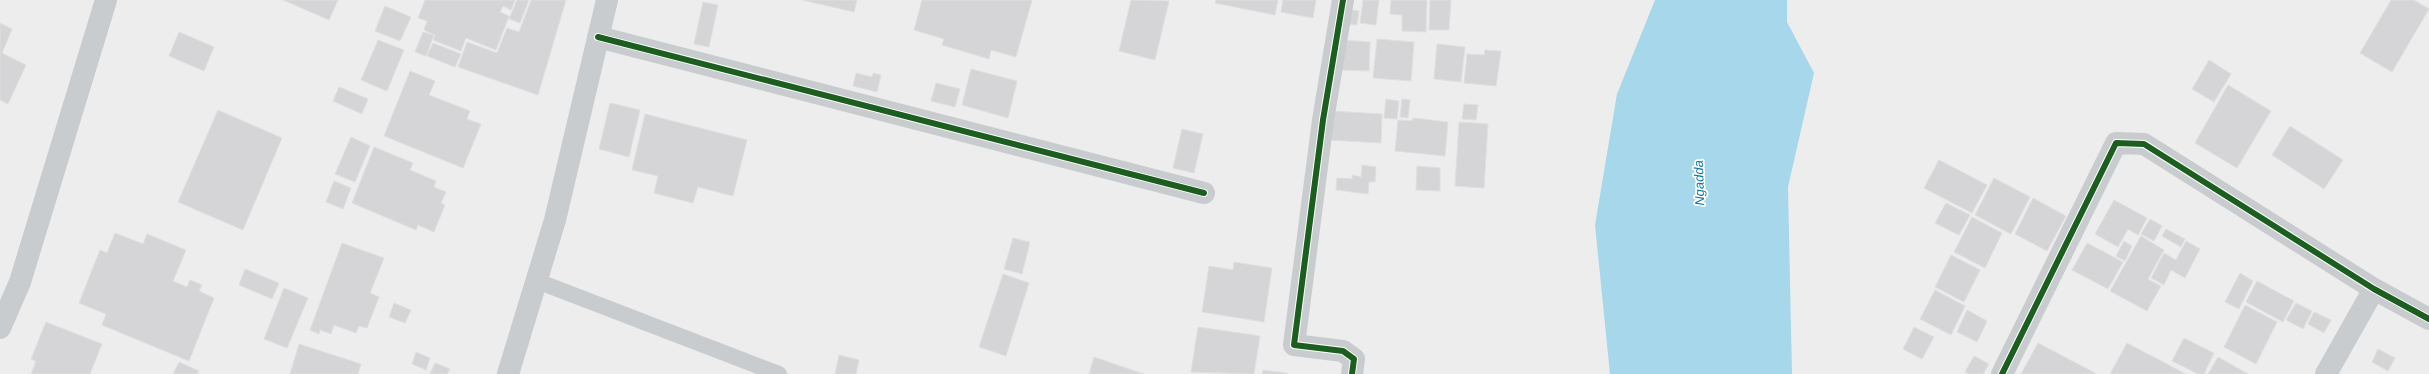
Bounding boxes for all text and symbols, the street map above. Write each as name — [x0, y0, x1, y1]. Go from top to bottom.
water label: Ngadda — [1691, 160, 1707, 206]

